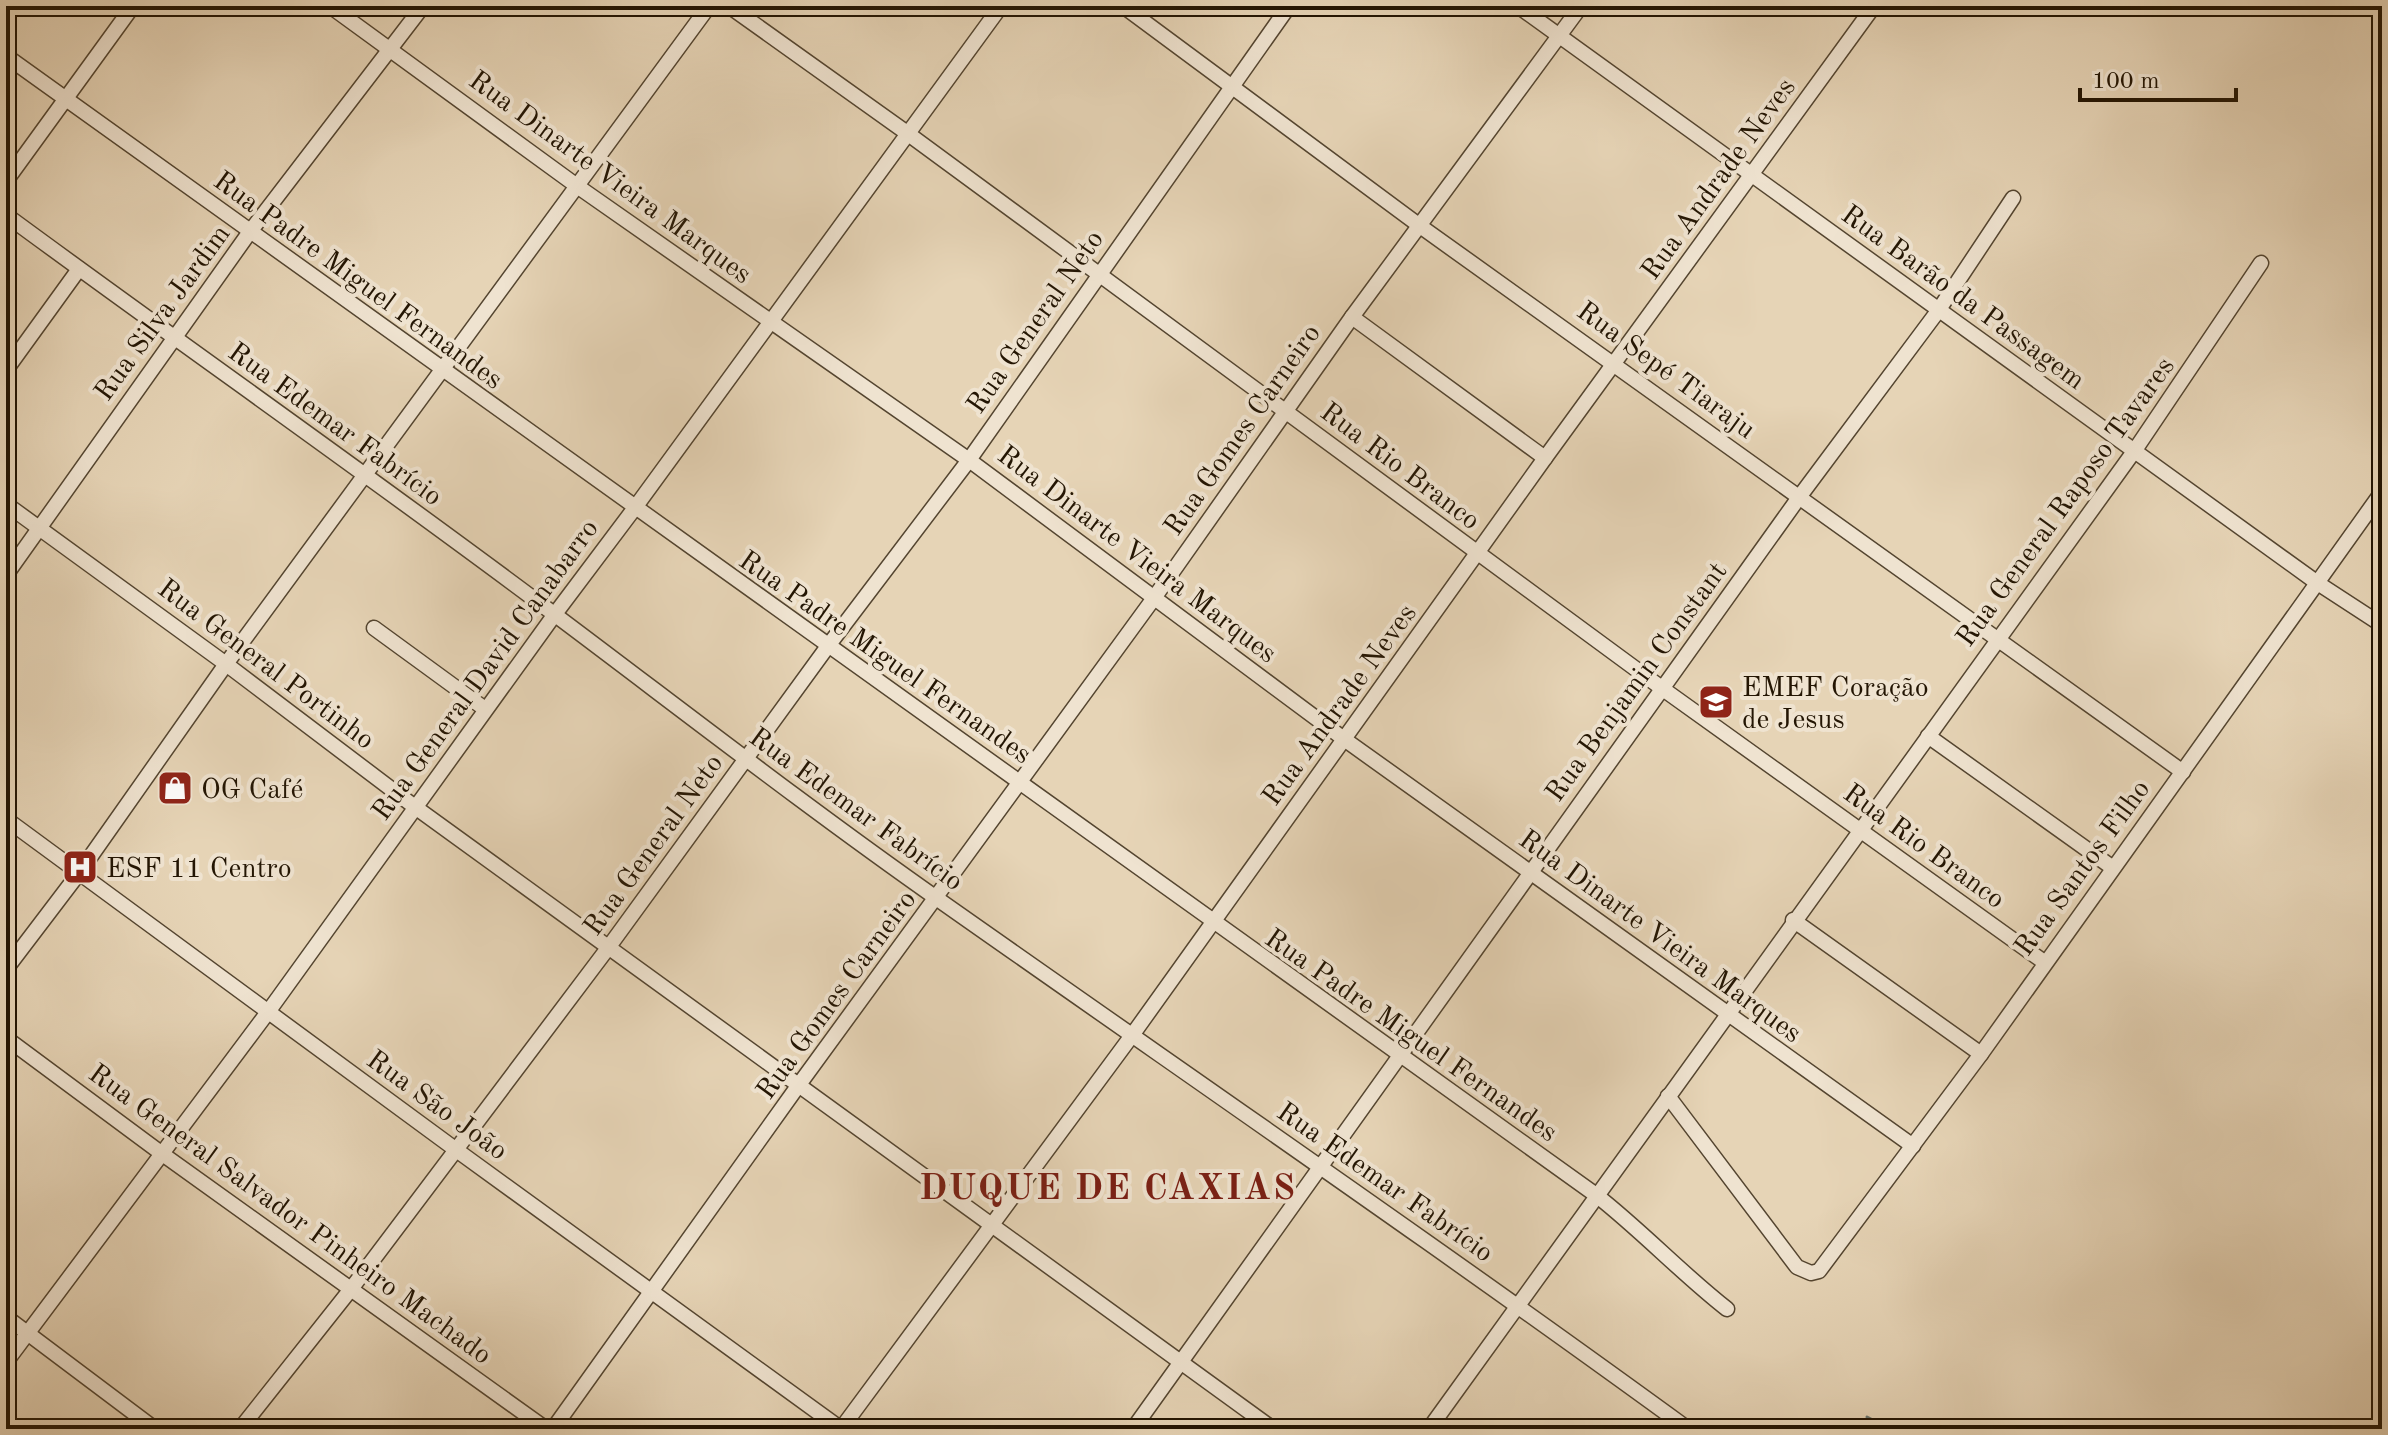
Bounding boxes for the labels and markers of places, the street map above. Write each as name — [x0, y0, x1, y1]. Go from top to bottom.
place label: EMEF Coração de Jesus — [1742, 675, 1929, 735]
school or university icon: EMEF Coração de Jesus — [1697, 683, 1735, 721]
shop icon: OG Café — [156, 769, 194, 807]
place label: OG Café — [201, 777, 303, 805]
hospital icon: ESF 11 Centro — [61, 848, 99, 886]
place label: ESF 11 Centro — [106, 856, 292, 884]

